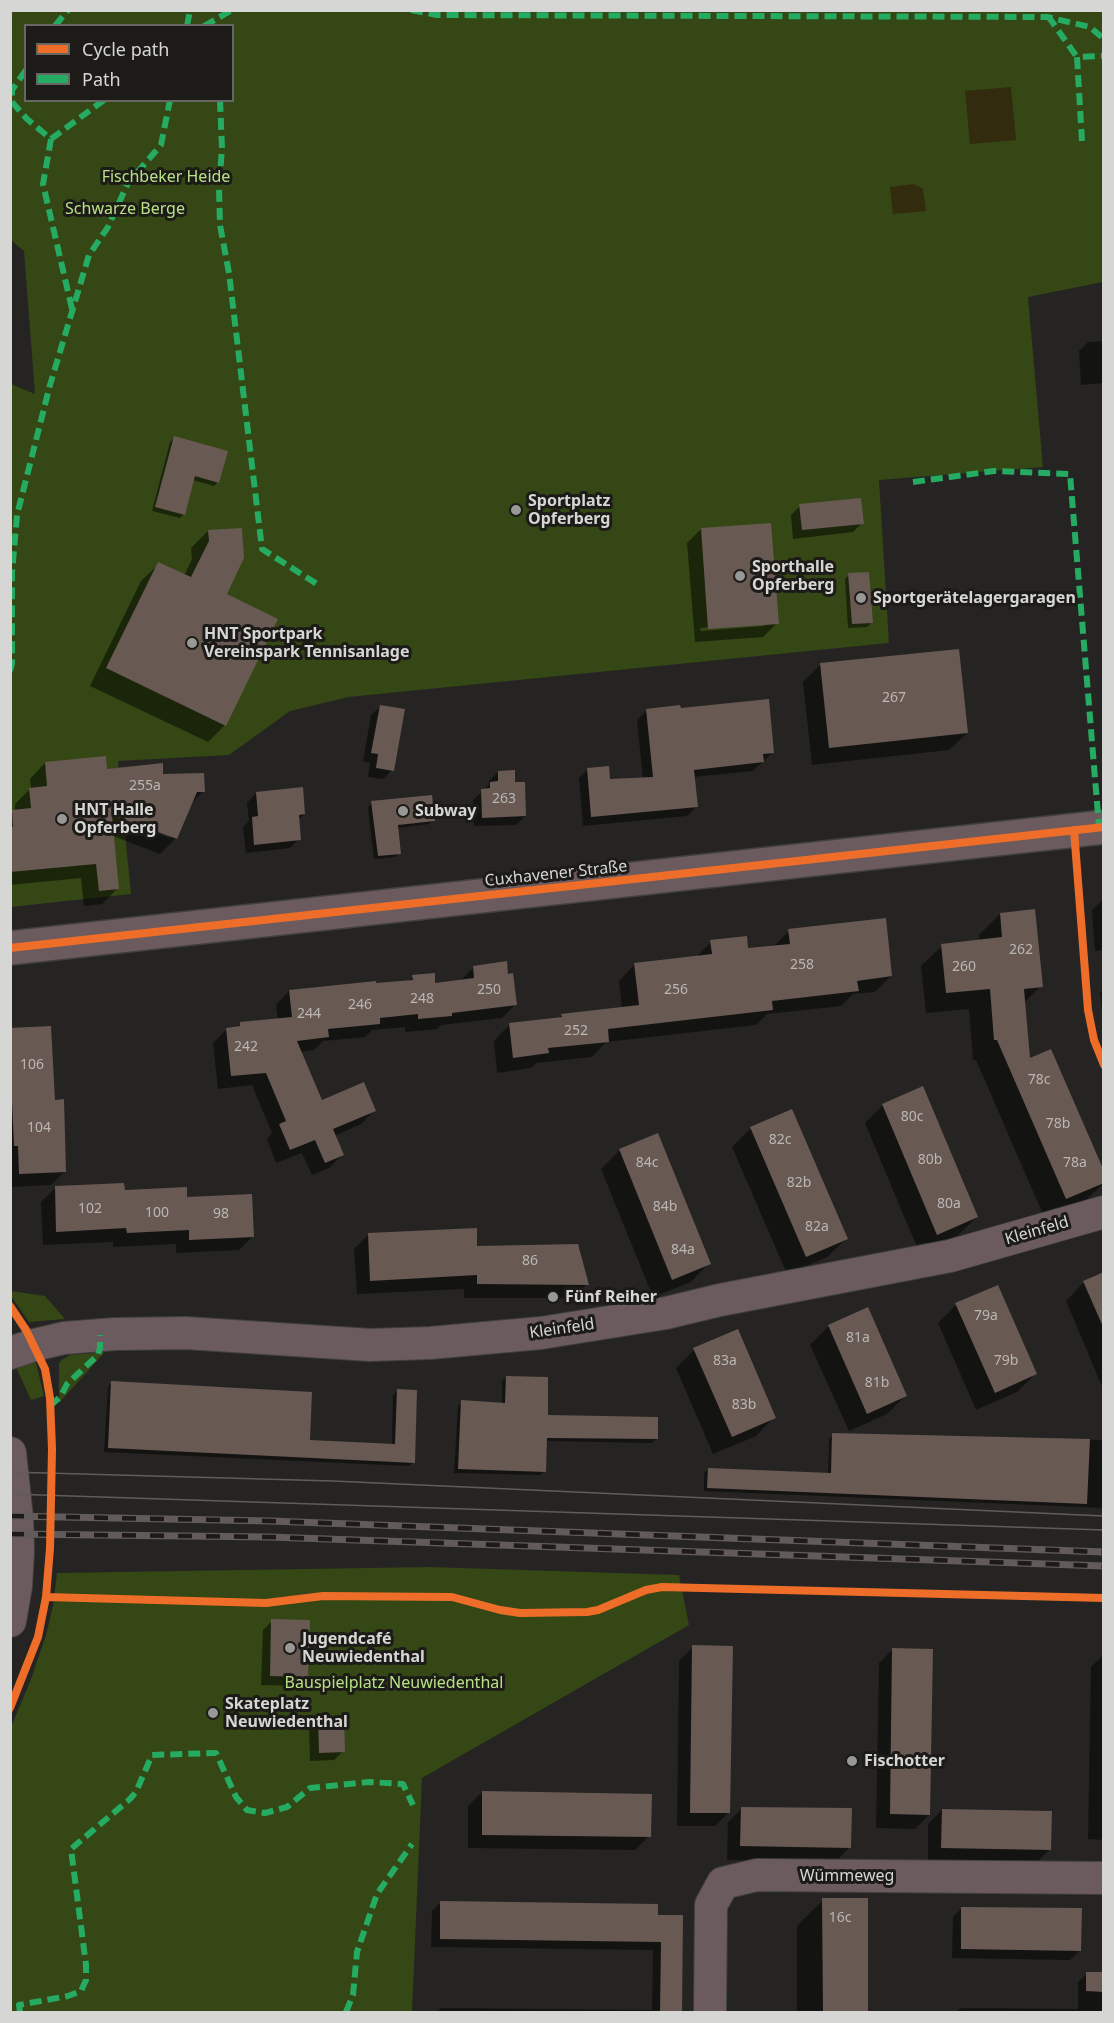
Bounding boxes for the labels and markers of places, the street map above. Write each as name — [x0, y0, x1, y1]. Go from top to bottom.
place label: Sportplatz Opferberg — [528, 491, 610, 529]
marker: Sportplatz Opferberg — [509, 503, 523, 517]
place label: Sporthalle Opferberg — [752, 557, 834, 595]
marker: Sporthalle Opferberg — [733, 569, 747, 583]
place label: Sportgerätelagergaragen — [873, 588, 1076, 608]
marker: Sportgerätelagergaragen — [854, 591, 868, 605]
place label: HNT Sportpark Vereinspark Tennisanlage — [204, 624, 409, 662]
marker: HNT Sportpark Vereinspark Tennisanlage — [185, 636, 199, 650]
place label: HNT Halle Opferberg — [74, 800, 156, 838]
place label: Subway — [415, 801, 476, 821]
marker: Subway — [396, 804, 410, 818]
marker: HNT Halle Opferberg — [55, 812, 69, 826]
place label: Fünf Reiher — [565, 1287, 657, 1307]
marker: Fünf Reiher — [546, 1290, 560, 1304]
place label: Jugendcafé Neuwiedenthal — [302, 1629, 425, 1667]
marker: Jugendcafé Neuwiedenthal — [283, 1641, 297, 1655]
place label: Skateplatz Neuwiedenthal — [225, 1694, 348, 1732]
marker: Skateplatz Neuwiedenthal — [206, 1706, 220, 1720]
place label: Fischotter — [864, 1751, 945, 1771]
marker: Fischotter — [845, 1754, 859, 1768]

